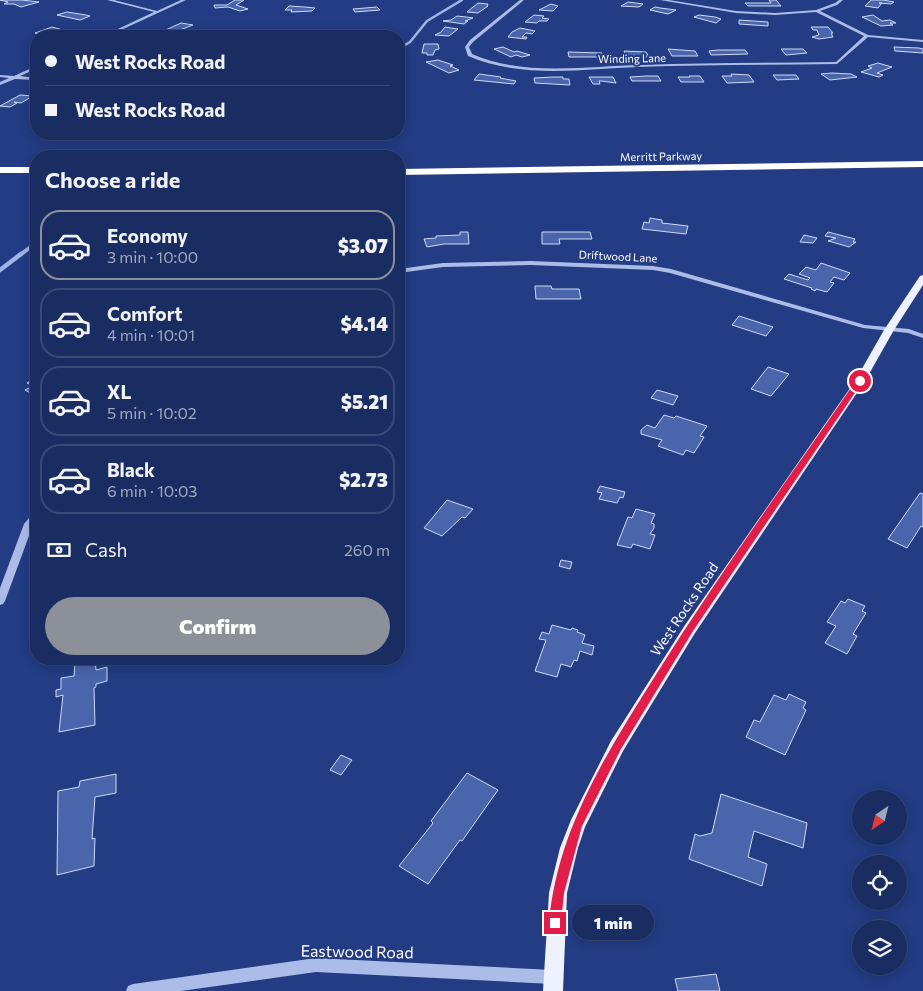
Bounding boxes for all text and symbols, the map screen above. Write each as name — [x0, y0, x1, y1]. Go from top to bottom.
text: West Rocks Road — [75, 50, 225, 73]
street label: Winding Lane — [598, 51, 666, 65]
text: West Rocks Road — [75, 98, 225, 121]
street label: Merritt Parkway — [620, 149, 702, 163]
text: Choose a ride — [45, 166, 180, 193]
icon: car — [47, 223, 92, 268]
text: Economy — [107, 224, 188, 247]
text: $3.07 — [338, 234, 388, 257]
text: 3 min · 10:00 — [107, 247, 198, 266]
street label: Driftwood Lane — [578, 247, 658, 265]
icon: car — [47, 301, 92, 346]
text: Comfort — [107, 302, 183, 325]
text: $4.14 — [341, 312, 388, 335]
text: 4 min · 10:01 — [107, 325, 195, 344]
route start — [849, 370, 871, 392]
icon: car — [47, 379, 92, 424]
text: XL — [107, 380, 132, 403]
text: $5.21 — [341, 390, 388, 413]
text: 5 min · 10:02 — [107, 403, 197, 422]
icon: car — [47, 457, 92, 502]
text: Black — [107, 458, 155, 481]
text: $2.73 — [339, 468, 388, 491]
text: 6 min · 10:03 — [107, 481, 198, 500]
icon: cash — [45, 536, 73, 564]
text: Cash — [85, 538, 127, 561]
text: 260 m — [344, 540, 390, 559]
street label: West Rocks Road — [646, 559, 722, 659]
button: Confirm — [45, 597, 390, 655]
north arrow — [852, 790, 908, 845]
map controls — [852, 790, 907, 975]
button: locate — [852, 855, 907, 910]
callout: 1 min — [572, 906, 655, 940]
route end — [544, 912, 566, 934]
text: 1 min — [594, 913, 632, 932]
button: layers — [852, 920, 907, 975]
street label: Eastwood Road — [300, 941, 414, 961]

